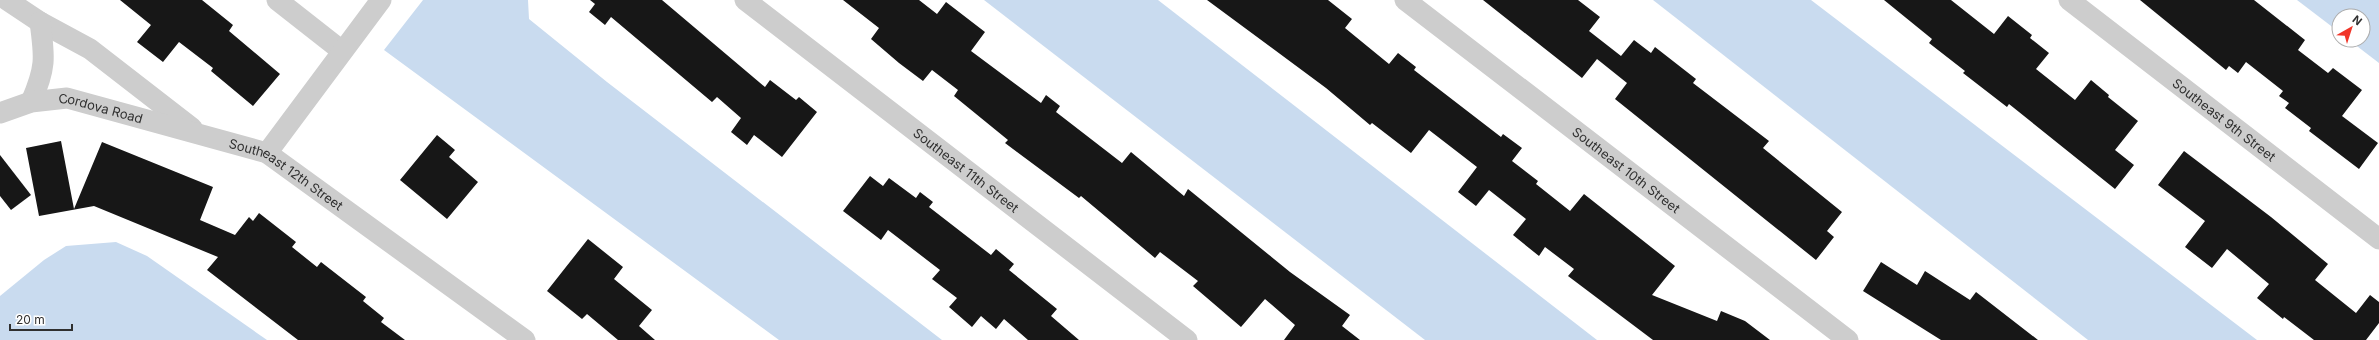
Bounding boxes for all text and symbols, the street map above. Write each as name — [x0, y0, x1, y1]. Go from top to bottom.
north arrow — [2331, 8, 2371, 48]
text: N — [2350, 12, 2365, 28]
street label: Southeast 9th Street — [2169, 75, 2279, 165]
street label: Cordova Road — [57, 90, 145, 127]
street label: Southeast 10th Street — [1569, 123, 1683, 216]
street label: Southeast 11th Street — [910, 125, 1022, 216]
street label: Southeast 12th Street — [227, 135, 346, 214]
scale bar — [10, 306, 72, 332]
text: 20 m — [16, 312, 45, 327]

